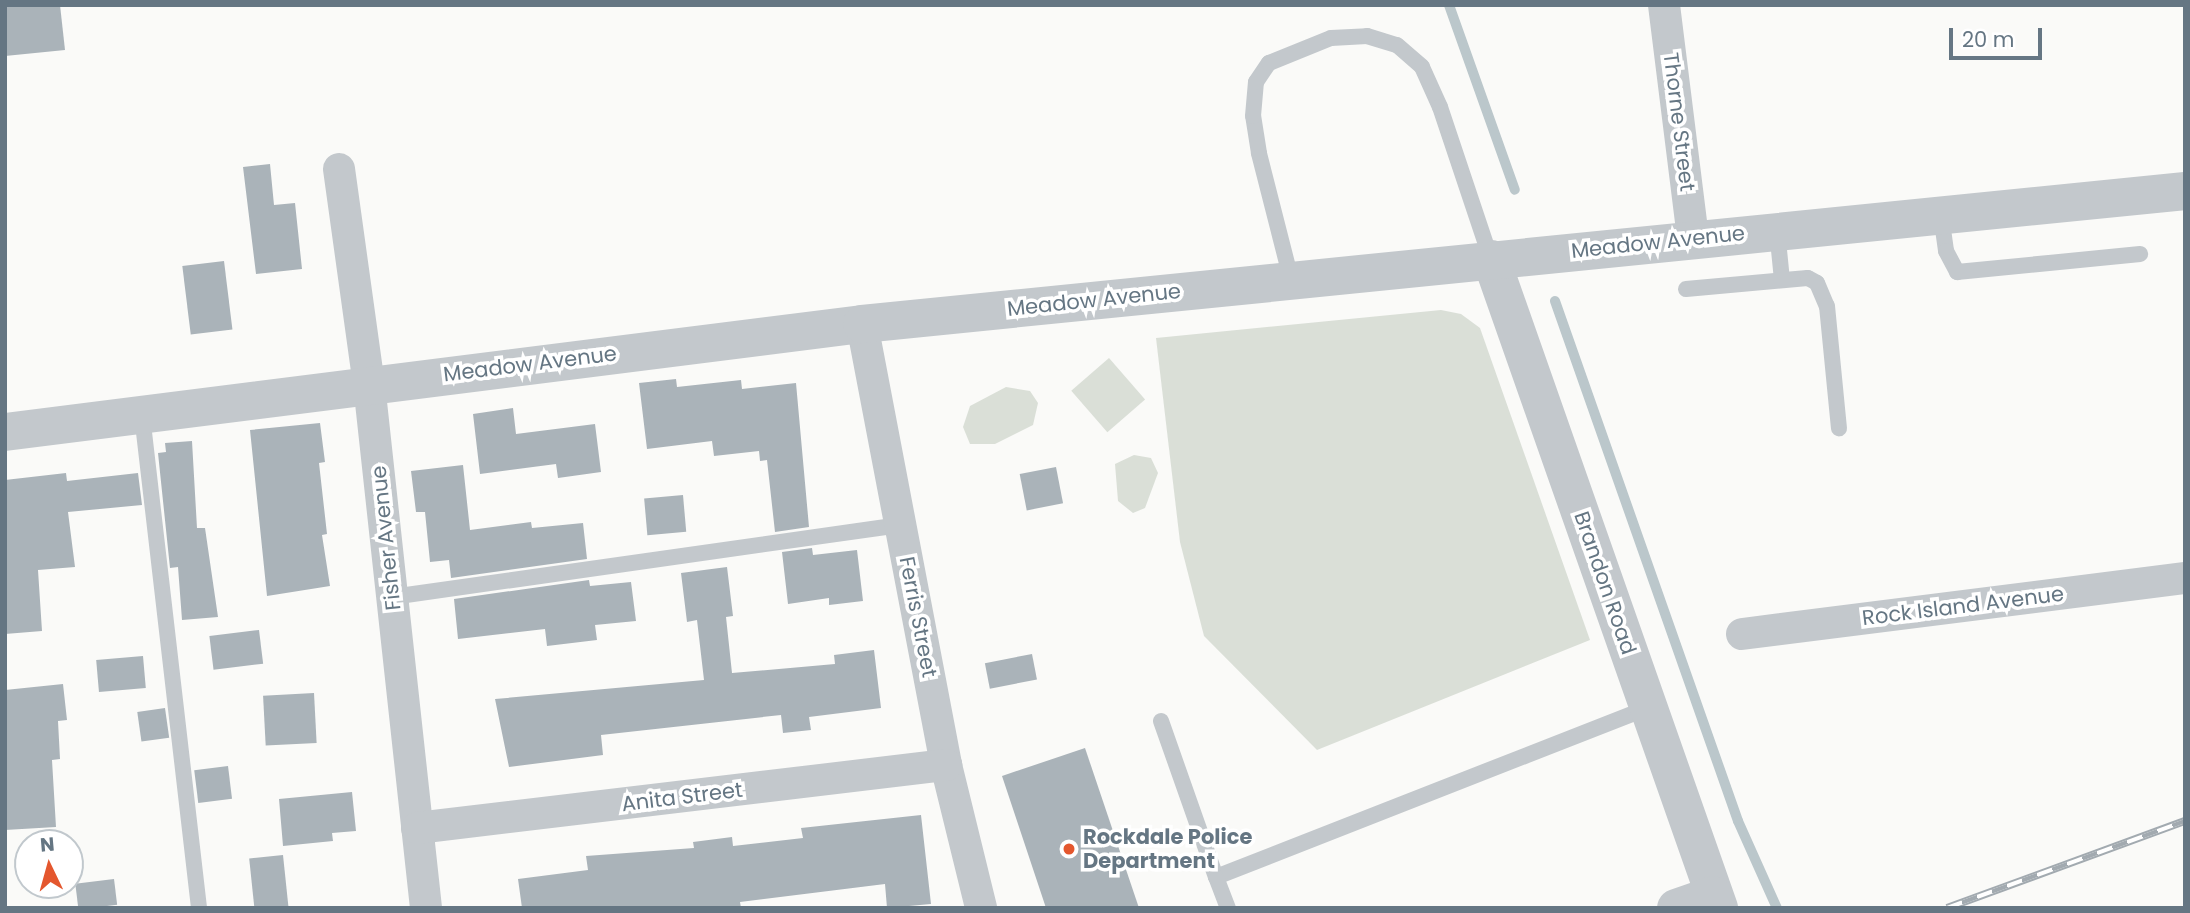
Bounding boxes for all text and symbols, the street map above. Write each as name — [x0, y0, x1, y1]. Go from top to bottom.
scale bar — [1952, 14, 2045, 58]
text: 20 m — [1962, 25, 2015, 54]
street label: Thorne Street — [1658, 51, 1700, 193]
street label: Meadow Avenue — [1570, 220, 1746, 264]
street label: Meadow Avenue — [1006, 278, 1182, 322]
street label: Meadow Avenue — [442, 341, 618, 387]
street label: Fisher Avenue — [366, 464, 406, 612]
street label: Brandon Road — [1569, 508, 1641, 658]
street label: Ferris Street — [894, 554, 942, 680]
street label: Rock Island Avenue — [1861, 581, 2065, 631]
street label: Anita Street — [620, 777, 744, 817]
place label: Rockdale Police Department — [1083, 824, 1252, 874]
north arrow — [14, 829, 84, 899]
text: N — [39, 831, 56, 859]
marker: Rockdale Police Department — [1061, 841, 1077, 857]

